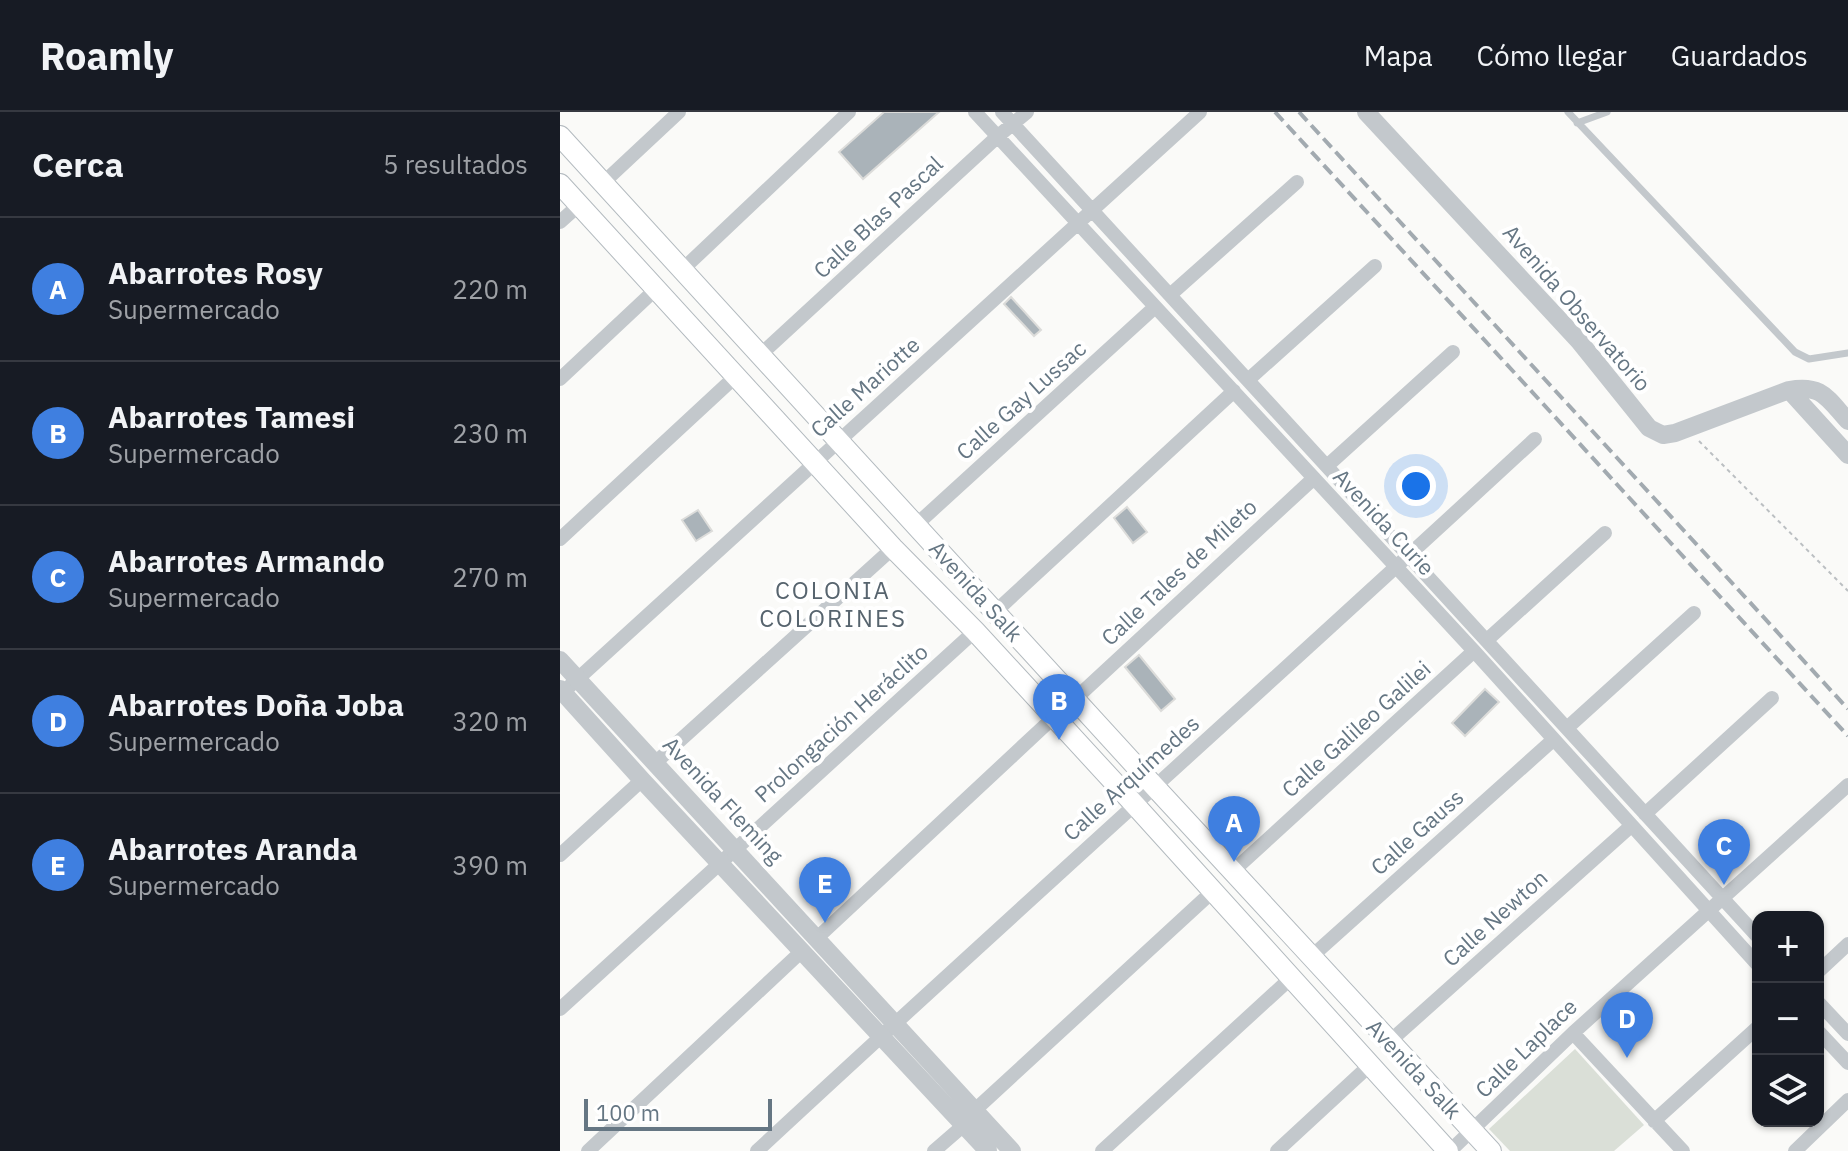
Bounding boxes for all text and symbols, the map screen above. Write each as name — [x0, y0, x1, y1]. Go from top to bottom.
text: Roamly — [40, 31, 174, 80]
text: Mapa — [1364, 37, 1433, 74]
text: Cómo llegar — [1477, 37, 1627, 74]
text: Guardados — [1671, 37, 1808, 74]
text: Cerca — [32, 142, 124, 186]
text: 5 resultados — [383, 147, 528, 181]
street label: Calle Blas Pascal — [807, 149, 949, 284]
street label: Avenida Observatorio — [1497, 218, 1658, 397]
text: Abarrotes Rosy — [108, 253, 323, 292]
text: A — [49, 272, 67, 306]
text: 220 m — [452, 272, 528, 306]
text: Supermercado — [108, 292, 280, 326]
street label: Calle Mariotte — [804, 330, 925, 443]
street label: Calle Gay Lussac — [950, 334, 1092, 466]
text: Abarrotes Tamesi — [108, 397, 355, 436]
text: B — [49, 416, 67, 450]
text: 230 m — [452, 416, 528, 450]
text: Supermercado — [108, 436, 280, 470]
street label: Avenida Curie — [1327, 462, 1441, 581]
your location — [1396, 466, 1436, 506]
street label: Calle Tales de Mileto — [1095, 492, 1263, 651]
street label: Avenida Salk — [923, 534, 1030, 648]
text: Abarrotes Armando — [108, 541, 385, 580]
text: C — [50, 560, 66, 594]
text: 270 m — [452, 560, 528, 594]
district label: COLONIA COLORINES — [759, 574, 907, 634]
text: Supermercado — [108, 580, 280, 614]
street label: Prolongación Heráclito — [748, 637, 934, 808]
street label: Calle Galileo Galilei — [1275, 654, 1436, 803]
pin: B — [1033, 674, 1085, 740]
text: Abarrotes Doña Joba — [108, 685, 404, 724]
text: D — [49, 704, 67, 738]
text: 320 m — [452, 704, 528, 738]
street label: Calle Arquímedes — [1056, 709, 1205, 847]
text: Supermercado — [108, 724, 280, 758]
street label: Avenida Fleming — [657, 730, 790, 870]
street label: Calle Gauss — [1364, 782, 1469, 881]
pin: A — [1208, 796, 1260, 862]
pin: C — [1698, 819, 1750, 885]
text: Abarrotes Aranda — [108, 829, 358, 868]
text: E — [50, 848, 66, 882]
text: 390 m — [452, 848, 528, 882]
pin: E — [799, 857, 851, 923]
street label: Calle Newton — [1436, 863, 1553, 972]
text: Supermercado — [108, 868, 280, 902]
map controls — [1752, 911, 1824, 1127]
button: + — [1752, 911, 1824, 983]
button: − — [1752, 983, 1824, 1055]
street label: Calle Laplace — [1469, 992, 1583, 1104]
pin: D — [1601, 992, 1653, 1058]
street label: Avenida Salk — [1361, 1013, 1468, 1125]
button: layers — [1752, 1055, 1824, 1127]
scale bar — [584, 1095, 772, 1131]
text: 100 m — [596, 1098, 660, 1127]

